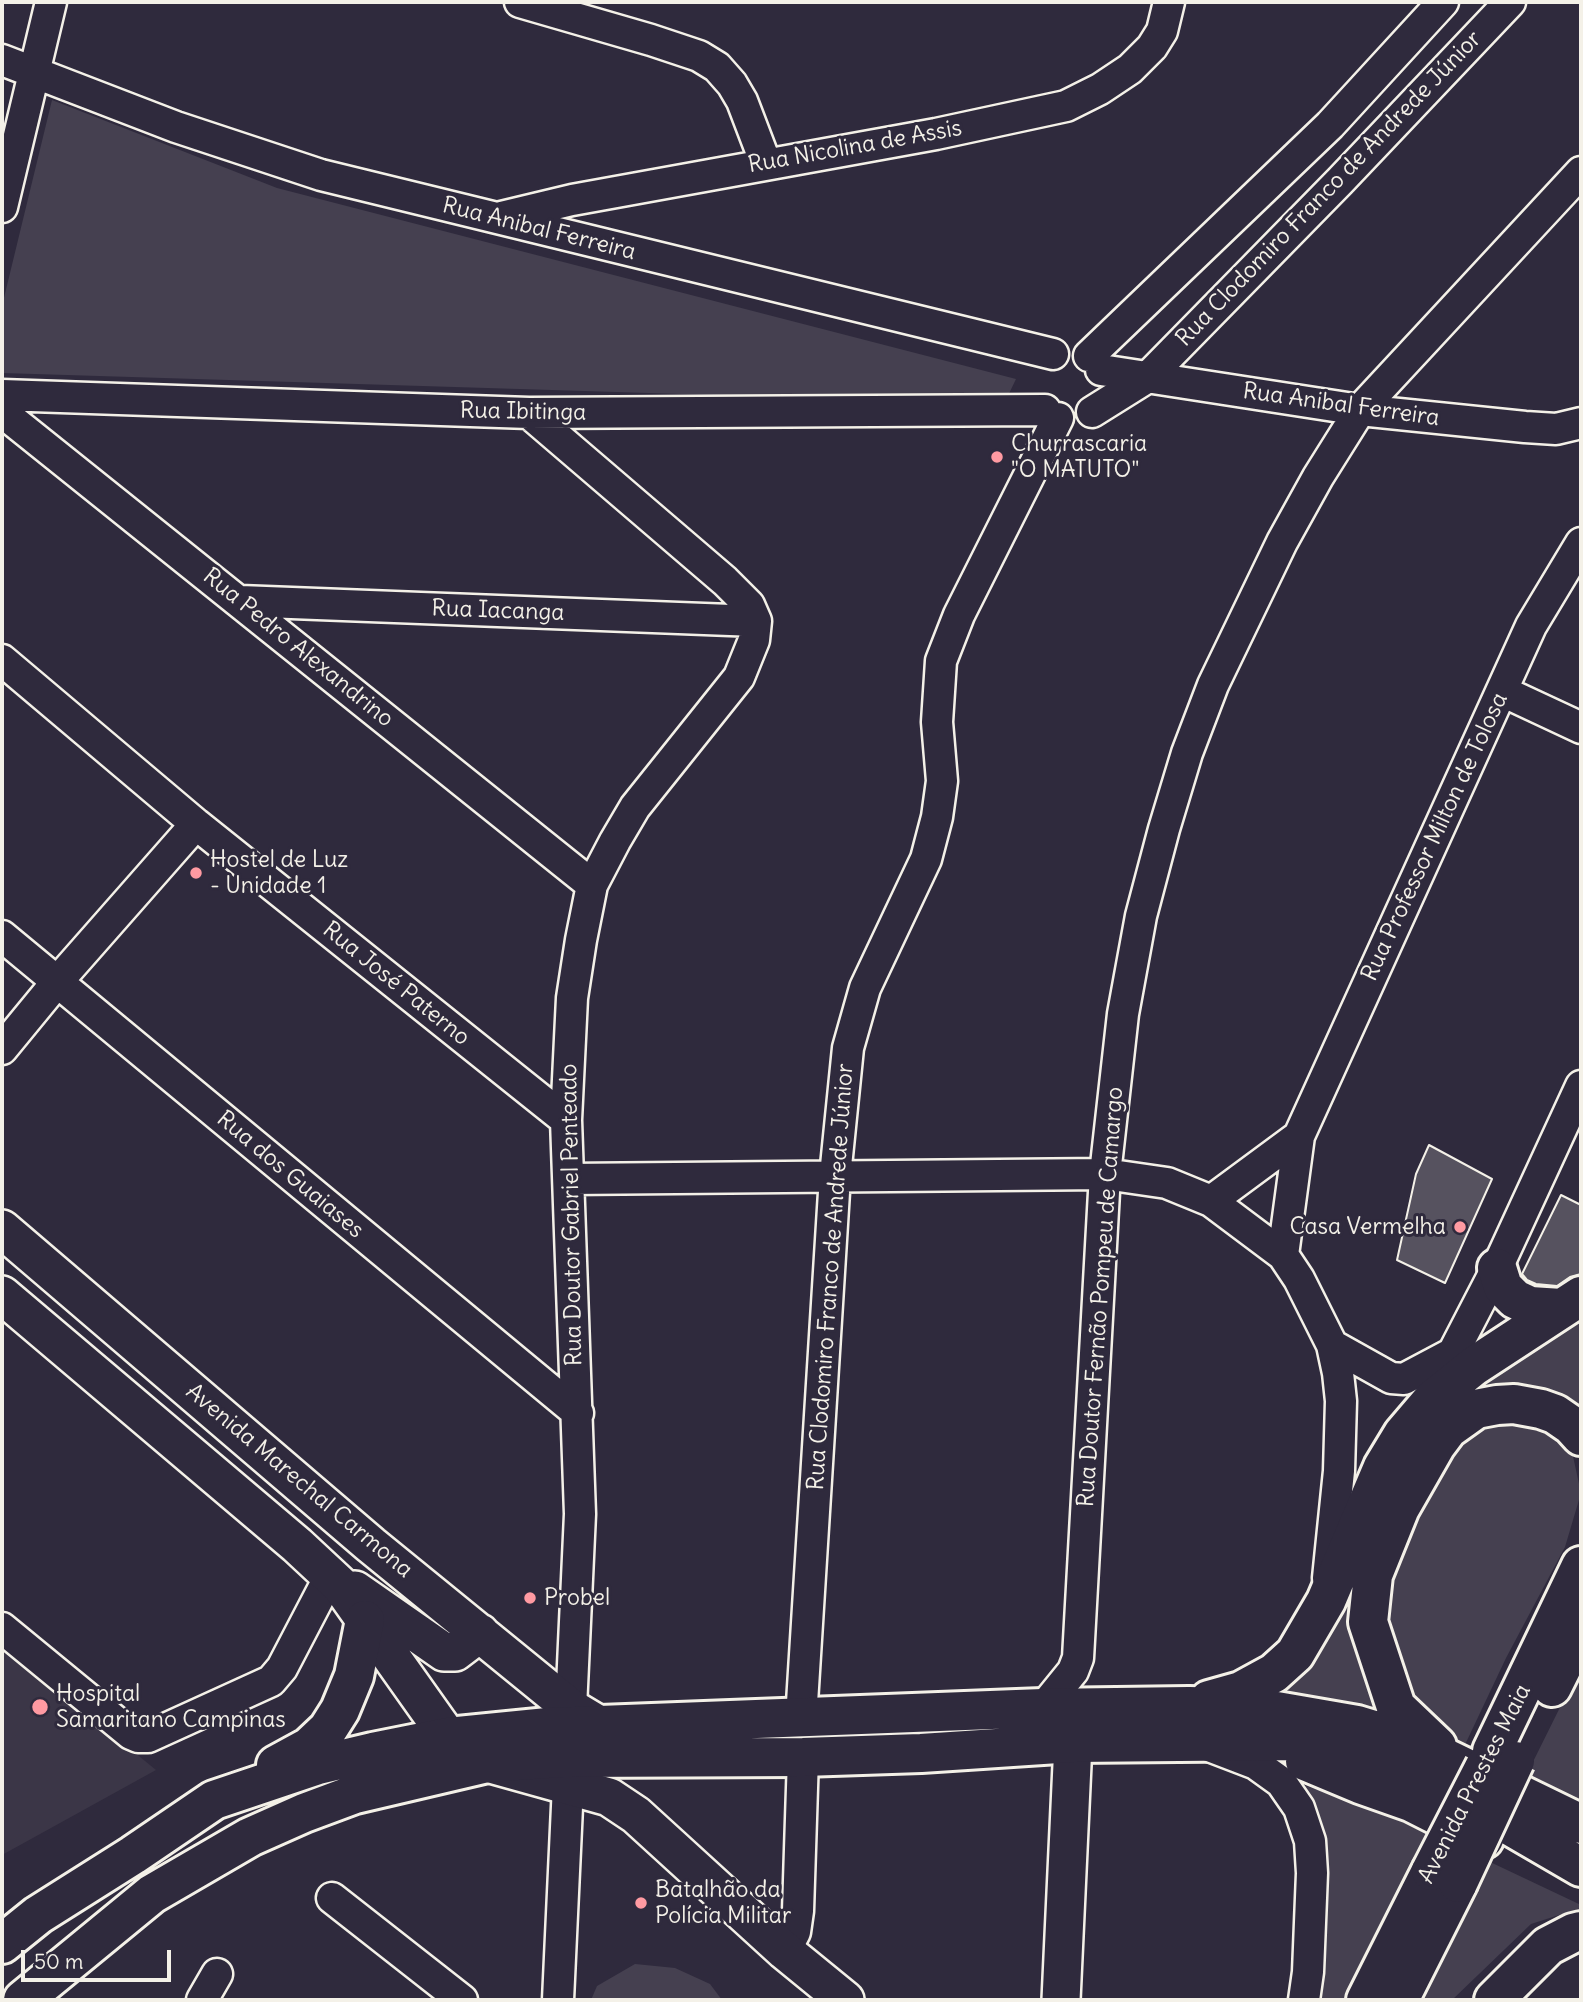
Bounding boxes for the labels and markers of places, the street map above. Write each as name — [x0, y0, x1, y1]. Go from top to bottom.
place label: Churrascaria "O MATUTO" — [1011, 430, 1147, 484]
marker: Churrascaria "O MATUTO" — [989, 449, 1005, 465]
place label: Hostel de Luz - Unidade 1 — [210, 846, 348, 900]
marker: Hostel de Luz - Unidade 1 — [188, 865, 204, 881]
place label: Casa Vermelha — [1289, 1213, 1446, 1241]
marker: Casa Vermelha — [1452, 1219, 1468, 1235]
place label: Probel — [544, 1584, 610, 1612]
marker: Probel — [522, 1590, 538, 1606]
place label: Hospital Samaritano Campinas — [56, 1680, 286, 1734]
marker: Hospital Samaritano Campinas — [30, 1697, 50, 1717]
place label: Batalhão da Polícia Militar — [655, 1876, 791, 1930]
marker: Batalhão da Polícia Militar — [633, 1895, 649, 1911]

